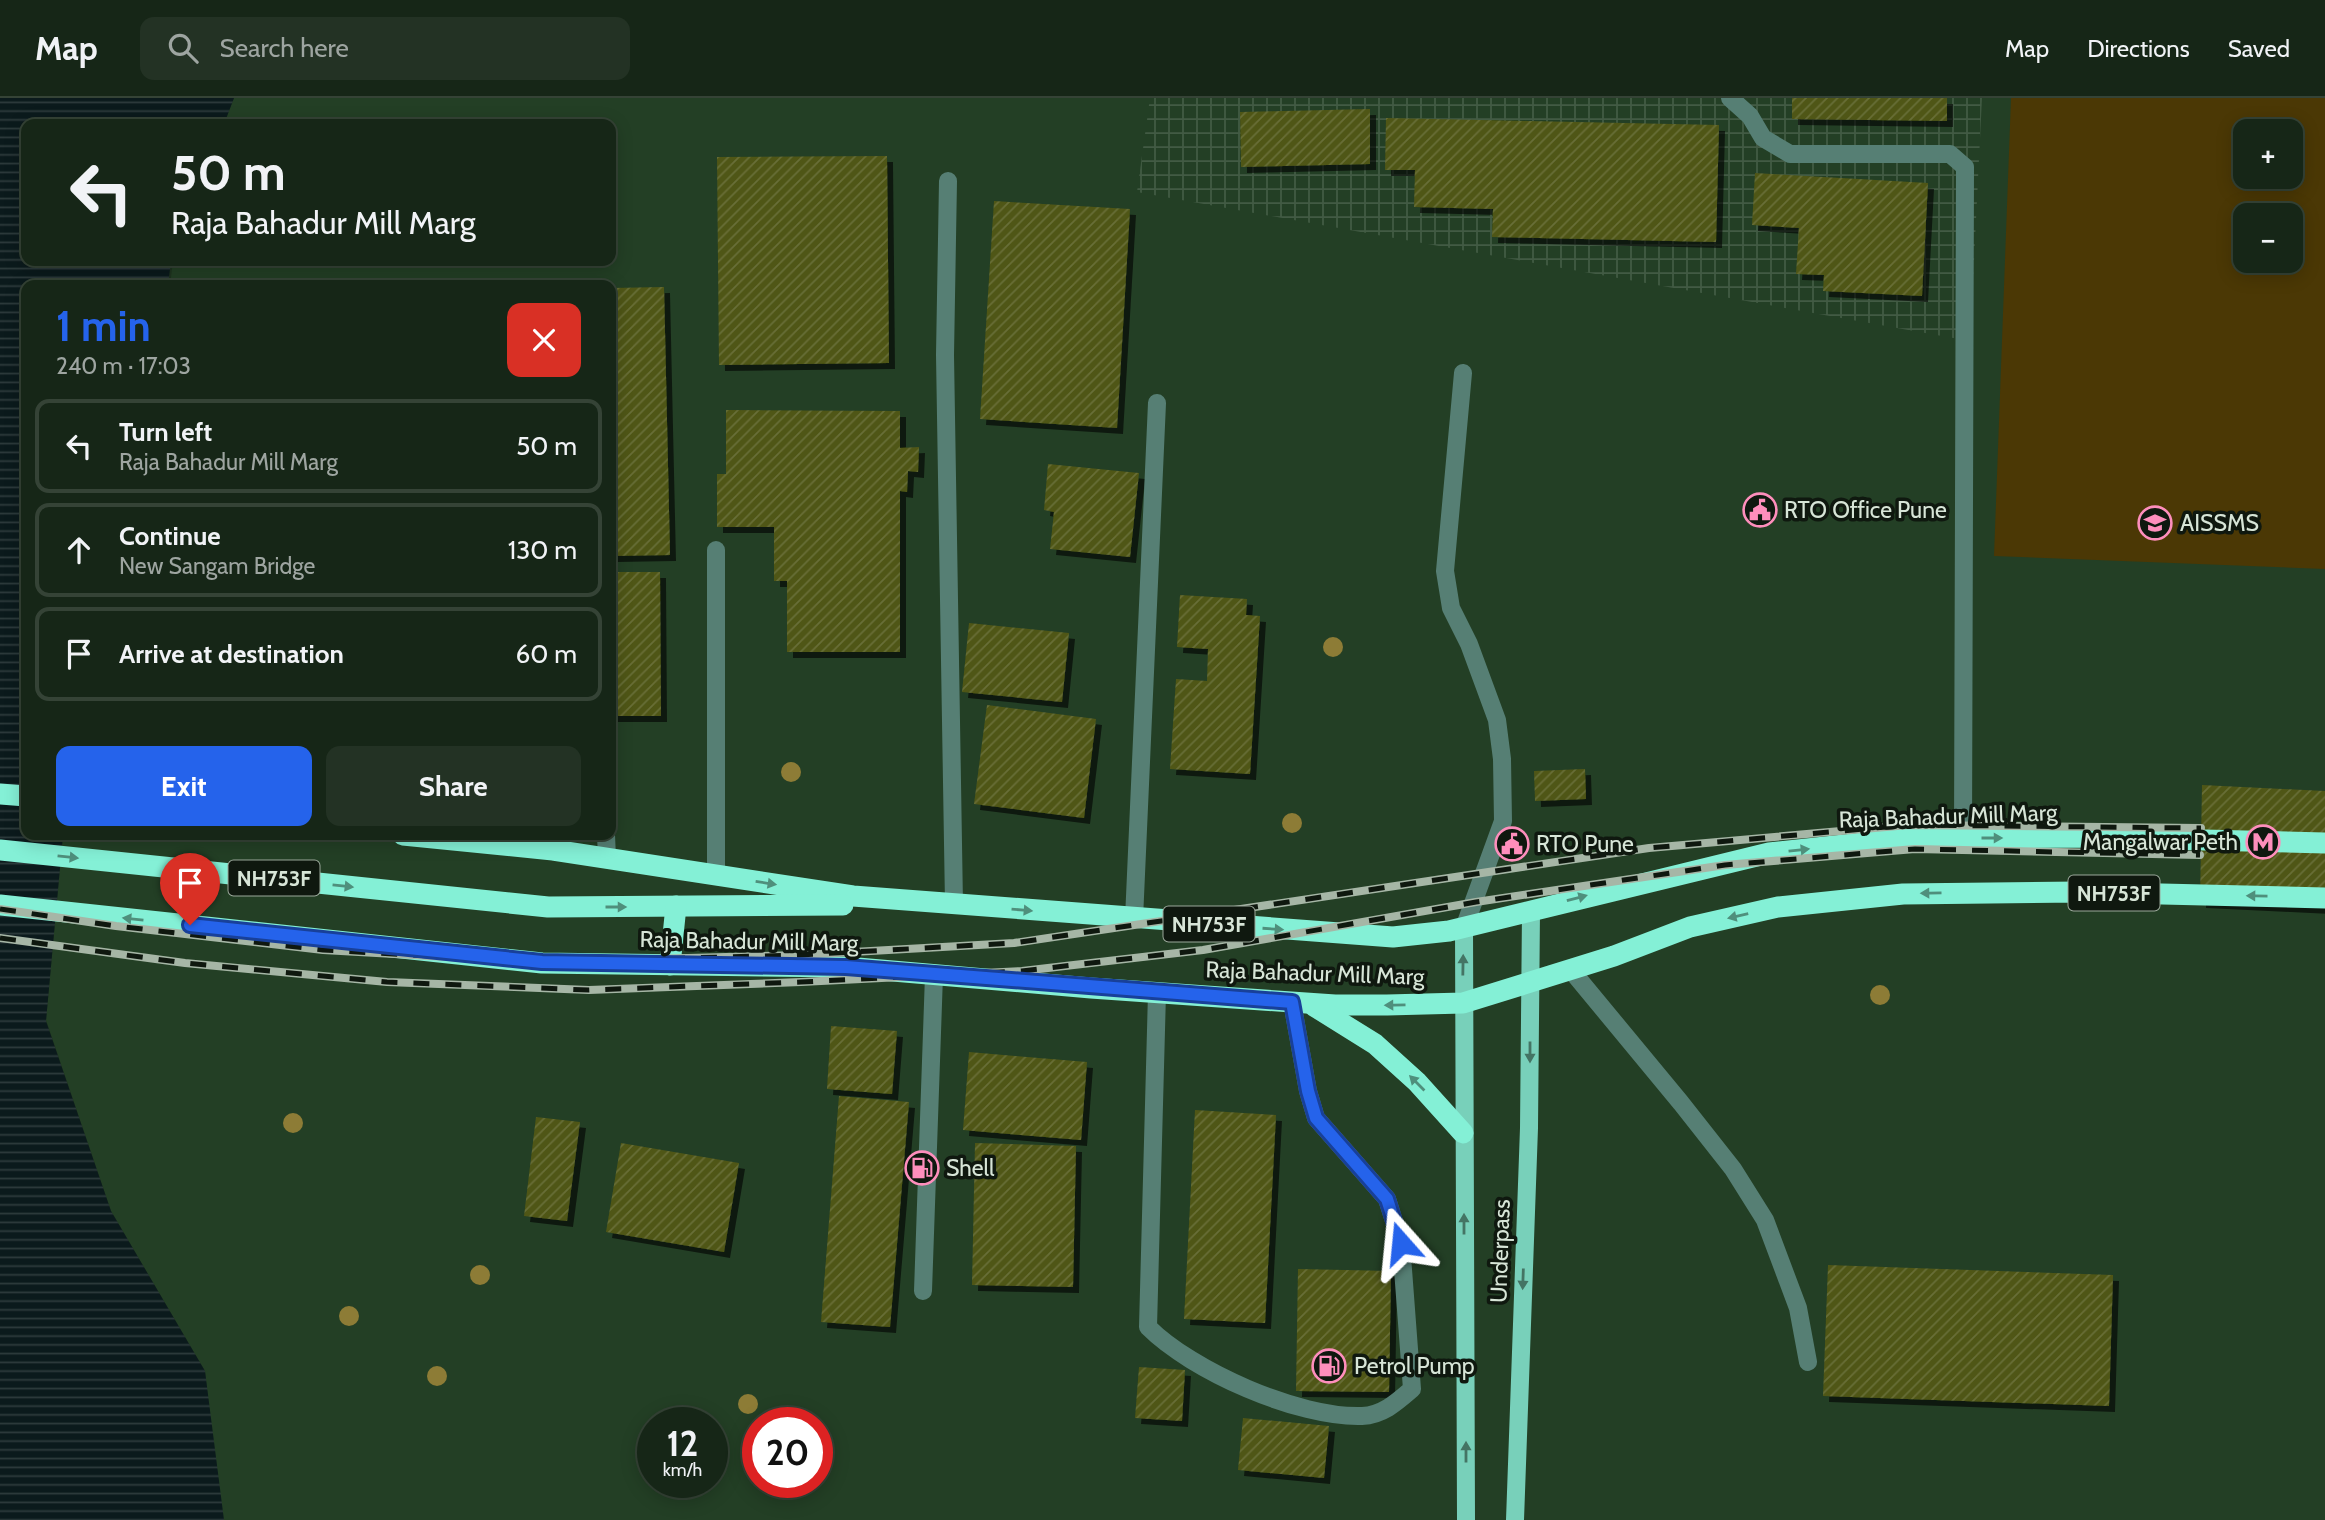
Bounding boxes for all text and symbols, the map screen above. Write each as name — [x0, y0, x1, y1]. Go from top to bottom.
search box — [140, 17, 630, 80]
text: Map — [35, 28, 98, 68]
icon: search — [164, 29, 202, 67]
text: Search here — [220, 32, 349, 64]
text: Map — [2005, 34, 2049, 63]
text: Directions — [2087, 34, 2190, 63]
text: Saved — [2228, 34, 2290, 63]
map controls — [2233, 119, 2303, 273]
button: + — [2233, 119, 2303, 189]
text: 50 m — [171, 143, 286, 202]
icon: left — [56, 147, 147, 238]
text: Raja Bahadur Mill Marg — [171, 203, 476, 242]
button: − — [2233, 203, 2303, 273]
text: 1 min — [56, 300, 151, 352]
button: close — [507, 303, 581, 377]
text: 240 m · 17:03 — [56, 352, 191, 380]
text: Turn left — [119, 416, 212, 448]
icon: left — [60, 427, 98, 465]
text: 50 m — [516, 430, 577, 462]
text: Raja Bahadur Mill Marg — [119, 448, 338, 476]
public building icon: RTO Office Pune — [1741, 491, 1779, 529]
place label: RTO Office Pune — [1784, 496, 1947, 524]
school or university icon: AISSMS — [2136, 504, 2174, 542]
place label: AISSMS — [2180, 509, 2259, 537]
text: Continue — [119, 520, 221, 552]
icon: ahead — [60, 531, 98, 569]
text: 130 m — [508, 534, 577, 566]
text: New Sangam Bridge — [119, 552, 315, 580]
icon: arrive — [60, 635, 98, 673]
text: Arrive at destination — [119, 638, 344, 670]
text: 60 m — [515, 638, 577, 670]
button: Exit — [56, 746, 312, 826]
button: Share — [326, 746, 581, 826]
street label: Raja Bahadur Mill Marg — [1838, 798, 2058, 834]
metro station icon: Mangalwar Peth — [2244, 823, 2282, 861]
public building icon: RTO Pune — [1493, 825, 1531, 863]
place label: Mangalwar Peth — [2083, 828, 2238, 856]
place label: RTO Pune — [1536, 830, 1634, 858]
one-way arrow — [1982, 832, 2004, 844]
one-way arrow — [1788, 844, 1810, 855]
one-way arrow — [57, 851, 79, 862]
pin — [160, 853, 220, 925]
road number: NH753F — [229, 860, 320, 896]
icon: arrive — [171, 864, 209, 902]
road number: NH753F — [2068, 876, 2160, 910]
one-way arrow — [755, 878, 777, 889]
one-way arrow — [332, 880, 354, 891]
one-way arrow — [1920, 888, 1942, 899]
one-way arrow — [2246, 891, 2268, 902]
one-way arrow — [1566, 892, 1588, 903]
one-way arrow — [605, 901, 627, 913]
one-way arrow — [1011, 905, 1033, 916]
road number: NH753F — [1164, 906, 1254, 942]
one-way arrow — [1727, 911, 1749, 922]
one-way arrow — [122, 913, 144, 924]
one-way arrow — [1263, 923, 1285, 934]
street label: Raja Bahadur Mill Marg — [639, 925, 859, 957]
one-way arrow — [1457, 954, 1469, 976]
street label: Raja Bahadur Mill Marg — [1205, 955, 1425, 991]
one-way arrow — [1383, 999, 1405, 1010]
one-way arrow — [1524, 1041, 1535, 1063]
one-way arrow — [1408, 1074, 1425, 1091]
fuel station icon: Shell — [903, 1149, 941, 1187]
place label: Shell — [946, 1154, 995, 1182]
street label: Underpass — [1484, 1199, 1516, 1303]
position arrow — [1364, 1206, 1438, 1280]
one-way arrow — [1458, 1213, 1470, 1235]
one-way arrow — [1518, 1268, 1529, 1290]
fuel station icon: Petrol Pump — [1310, 1347, 1348, 1385]
place label: Petrol Pump — [1354, 1352, 1475, 1380]
speed limit sign: 20 — [742, 1407, 833, 1498]
text: 12 — [667, 1422, 698, 1465]
one-way arrow — [1460, 1441, 1472, 1463]
text: km/h — [663, 1459, 702, 1481]

